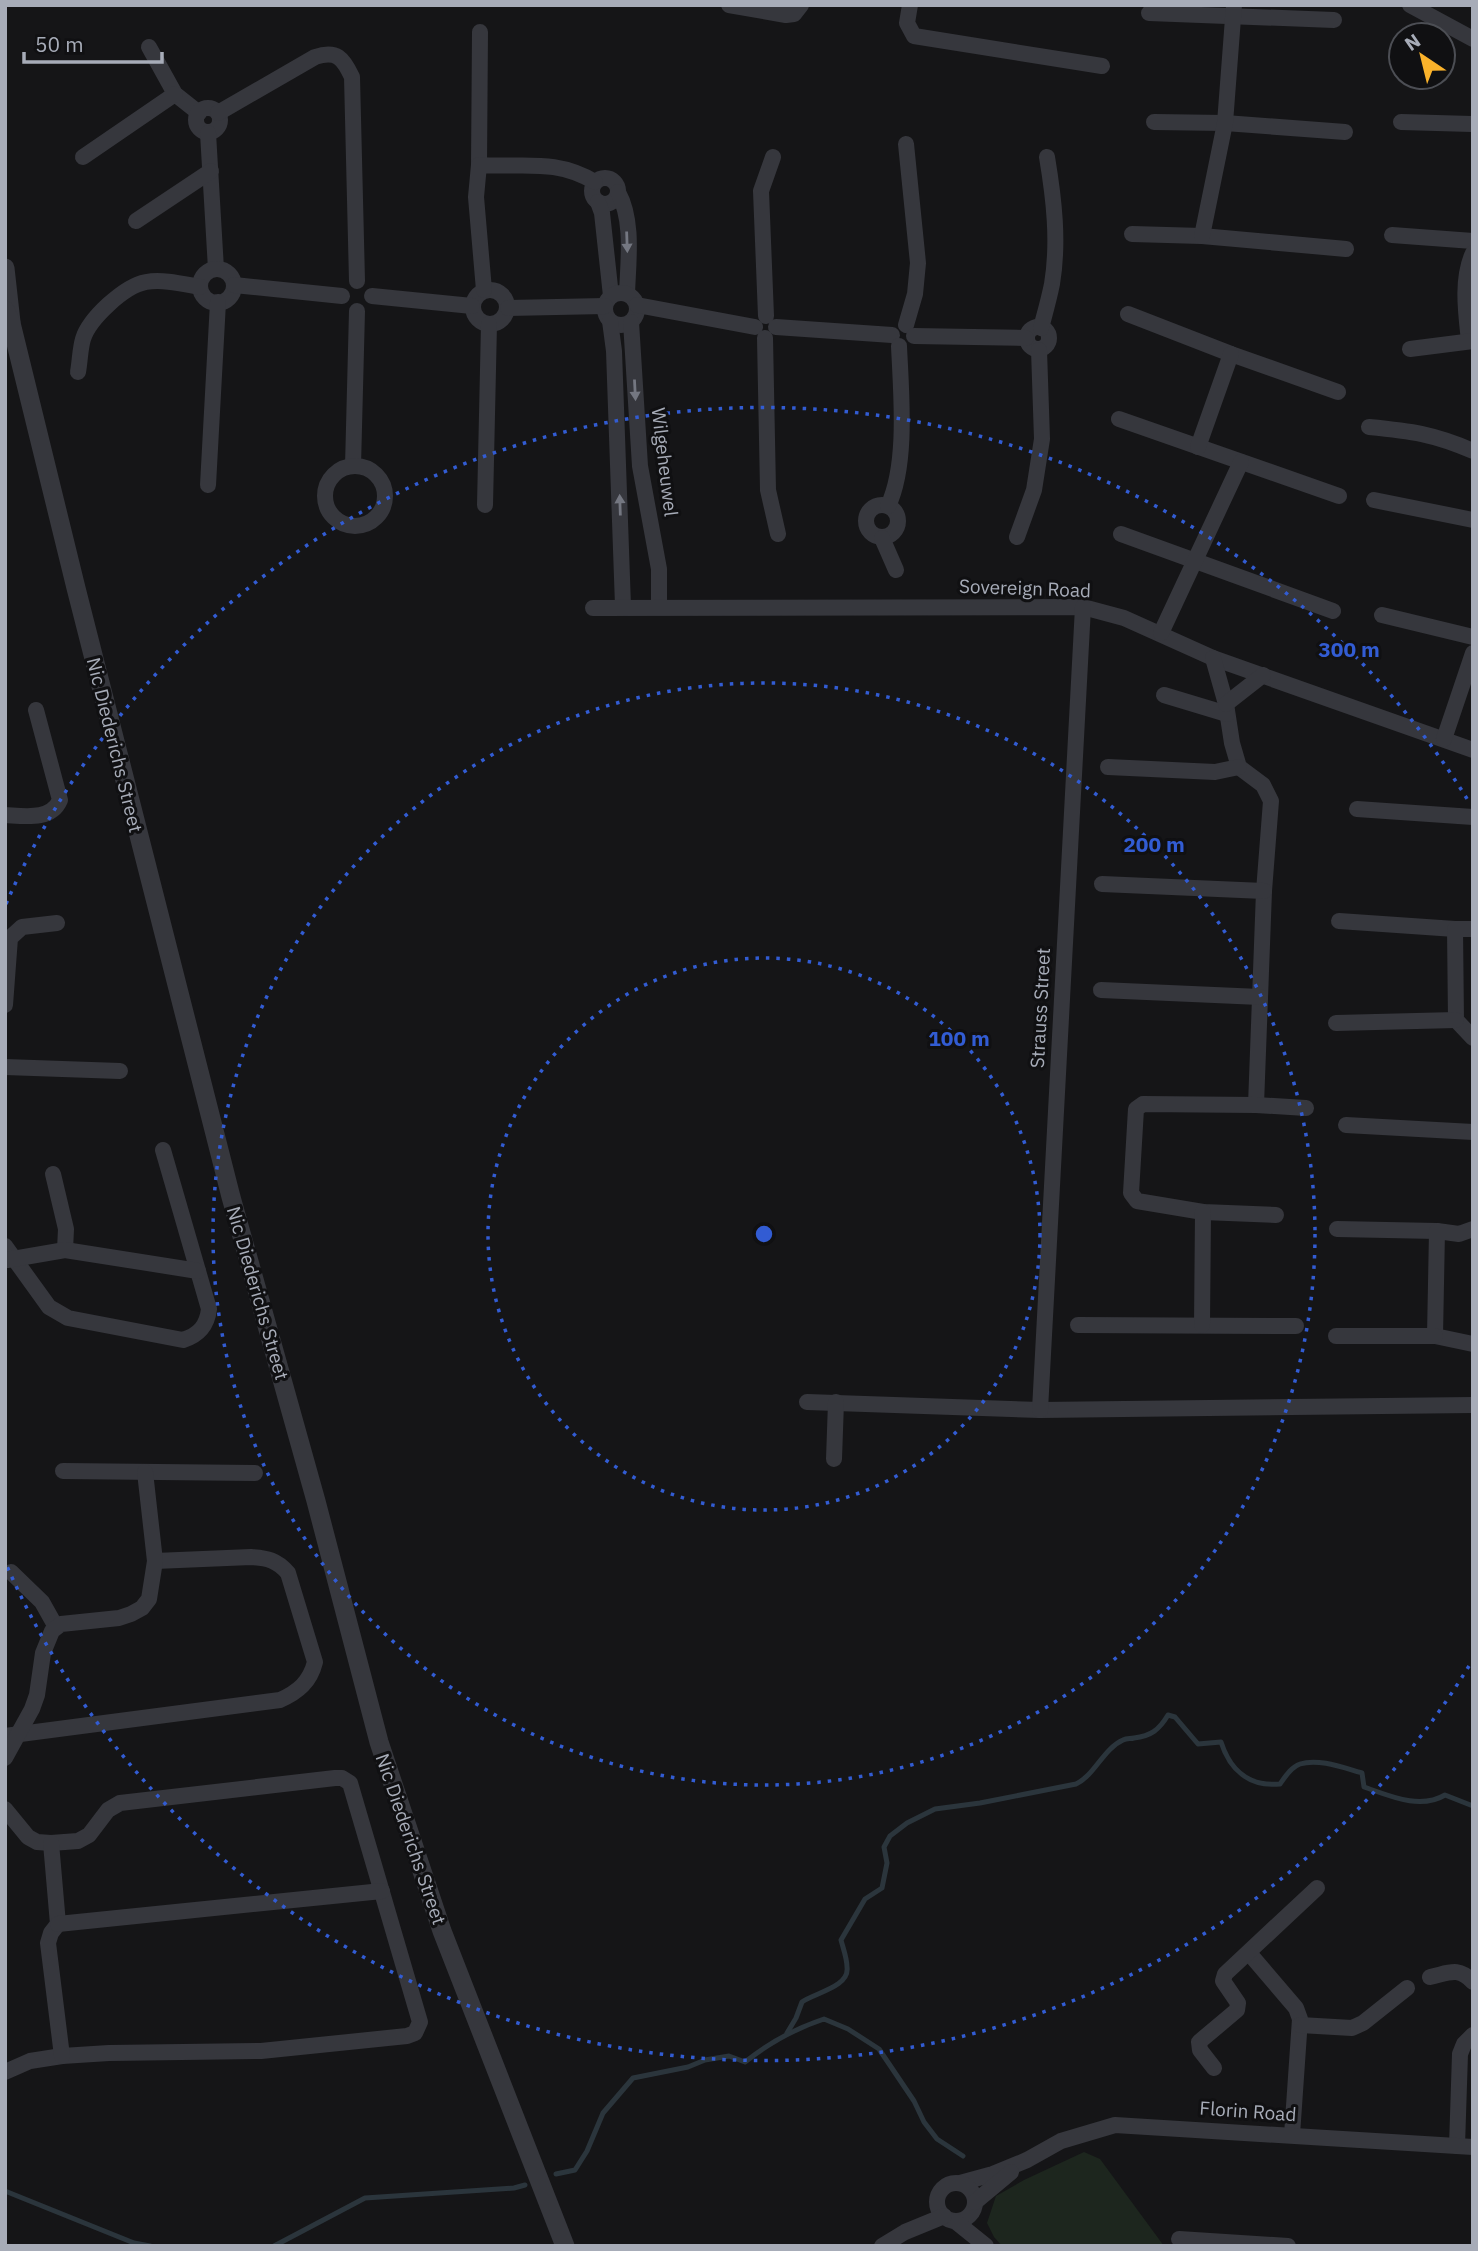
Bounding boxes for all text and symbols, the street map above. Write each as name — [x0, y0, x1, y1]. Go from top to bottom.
scale bar — [24, 21, 163, 65]
north arrow — [1387, 21, 1457, 91]
text: N — [1400, 28, 1425, 56]
text: 50 m — [35, 30, 84, 58]
one-way arrow — [622, 232, 633, 254]
one-way arrow — [630, 379, 641, 401]
street label: Wilgeheuwel — [646, 406, 684, 518]
one-way arrow — [615, 494, 626, 516]
street label: Sovereign Road — [959, 574, 1091, 602]
text: 300 m — [1318, 635, 1380, 663]
street label: Nic Diederichs Street — [82, 655, 148, 835]
text: 200 m — [1123, 830, 1185, 858]
street label: Strauss Street — [1025, 947, 1055, 1069]
text: 100 m — [928, 1024, 990, 1052]
street label: Nic Diederichs Street — [222, 1203, 294, 1383]
centre of rings — [752, 1222, 776, 1246]
street label: Nic Diederichs Street — [370, 1750, 452, 1928]
street label: Florin Road — [1199, 2096, 1297, 2126]

